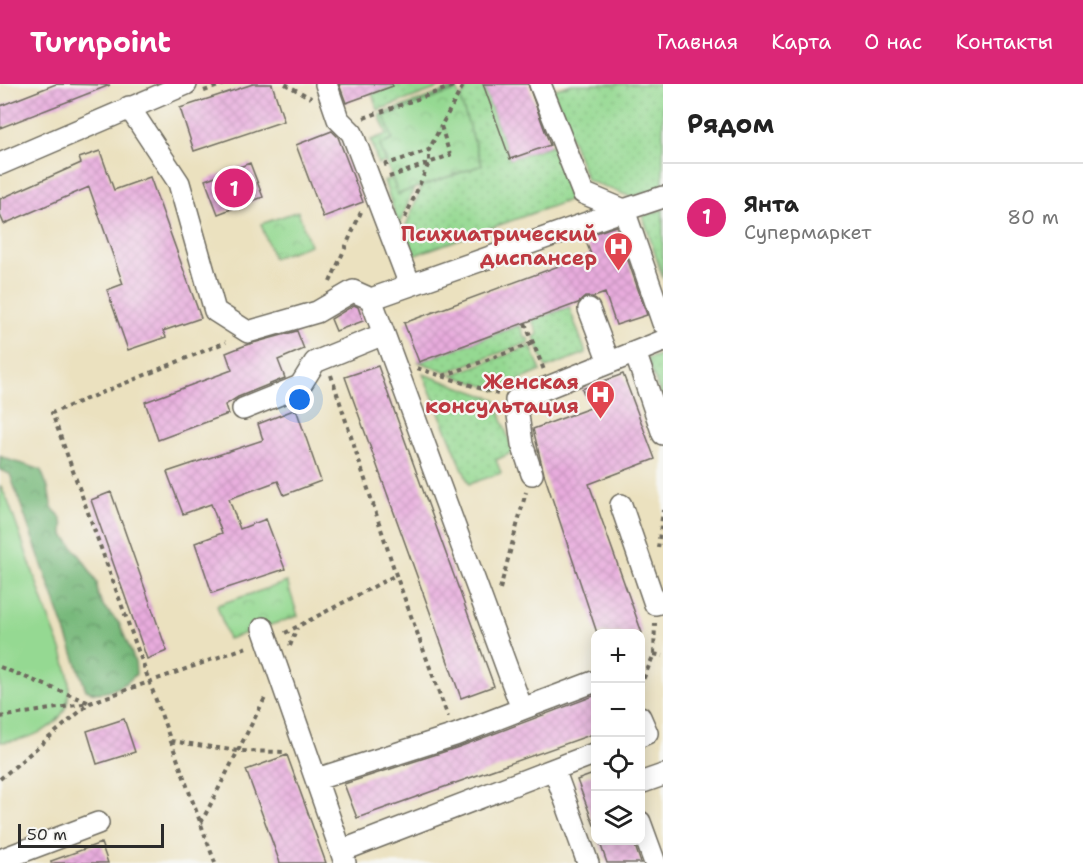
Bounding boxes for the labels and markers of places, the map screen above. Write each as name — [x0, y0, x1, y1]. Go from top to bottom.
pin: 1 — [214, 166, 254, 210]
place label: Психиатрический диспансер — [401, 220, 597, 272]
hospital icon: Психиатрический диспансер — [602, 230, 634, 272]
place label: Женская консультация — [425, 368, 579, 420]
hospital icon: Женская консультация — [584, 378, 616, 420]

